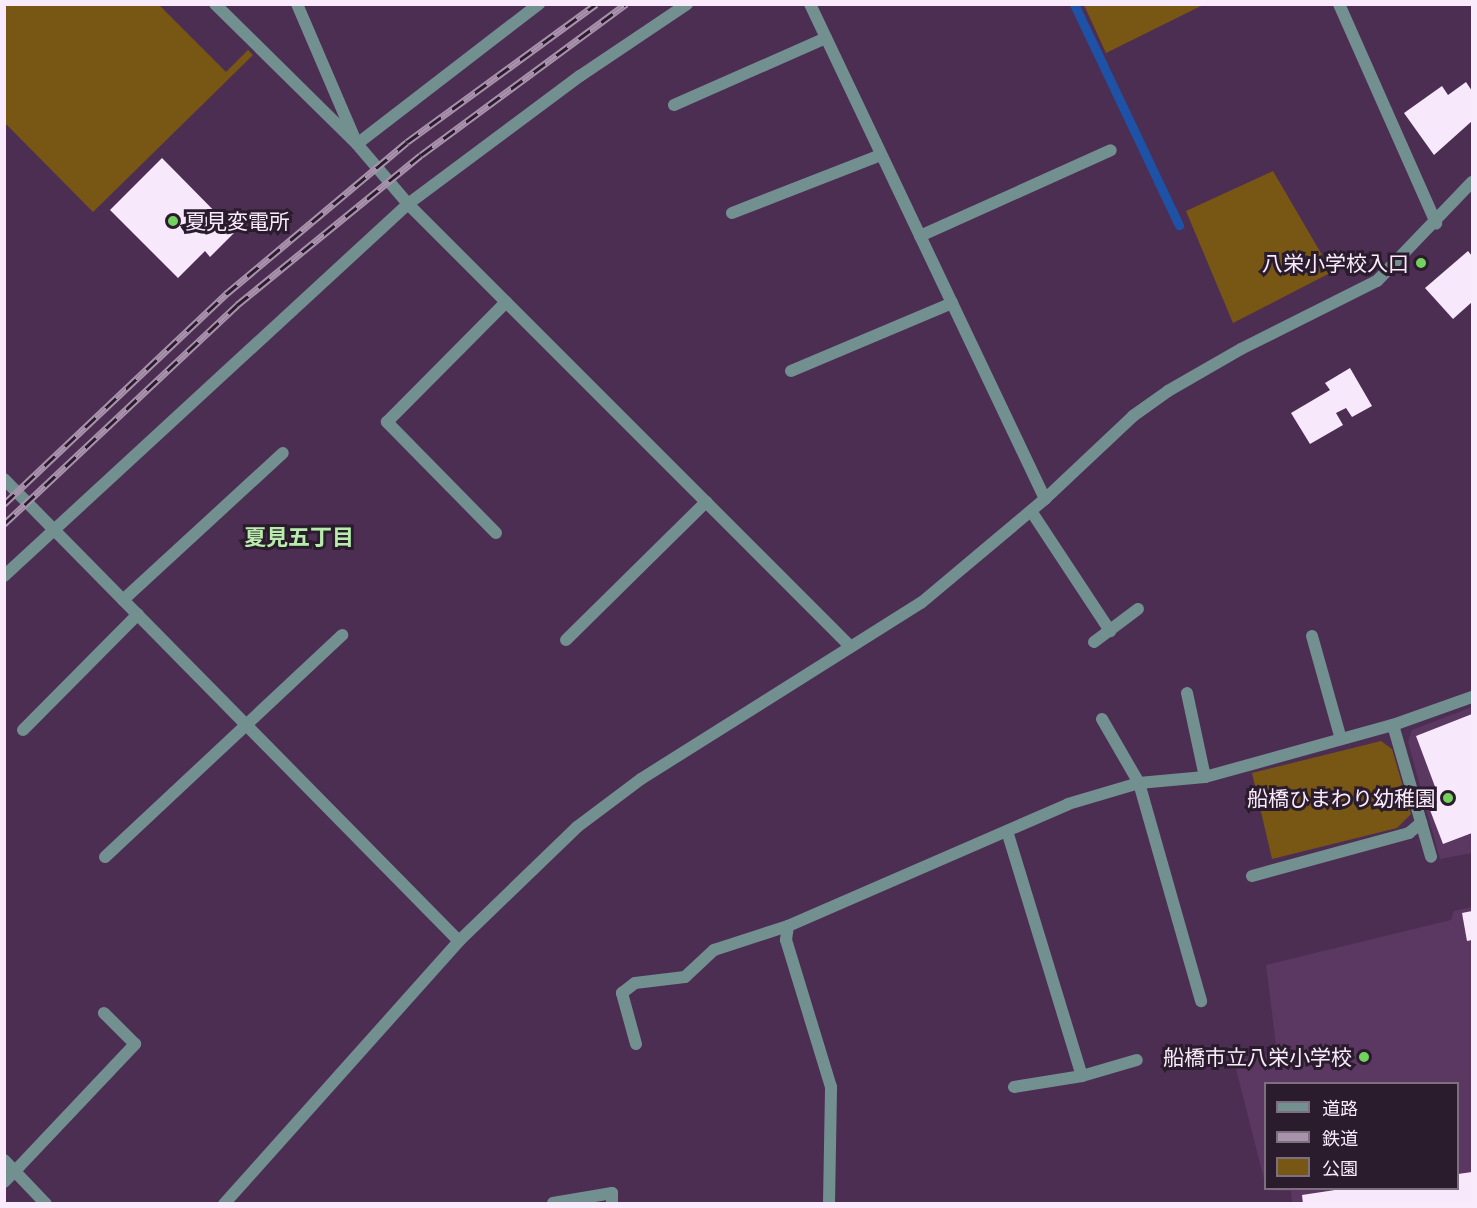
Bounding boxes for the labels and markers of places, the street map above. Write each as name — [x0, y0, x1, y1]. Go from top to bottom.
place label: 夏見変電所 — [185, 208, 290, 234]
marker: 夏見変電所 — [166, 214, 180, 228]
place label: 八栄小学校入口 — [1262, 250, 1409, 276]
marker: 八栄小学校入口 — [1414, 256, 1428, 270]
place label: 船橋ひまわり幼稚園 — [1247, 785, 1436, 811]
marker: 船橋ひまわり幼稚園 — [1441, 791, 1455, 805]
place label: 船橋市立八栄小学校 — [1163, 1044, 1352, 1070]
marker: 船橋市立八栄小学校 — [1357, 1050, 1371, 1064]

